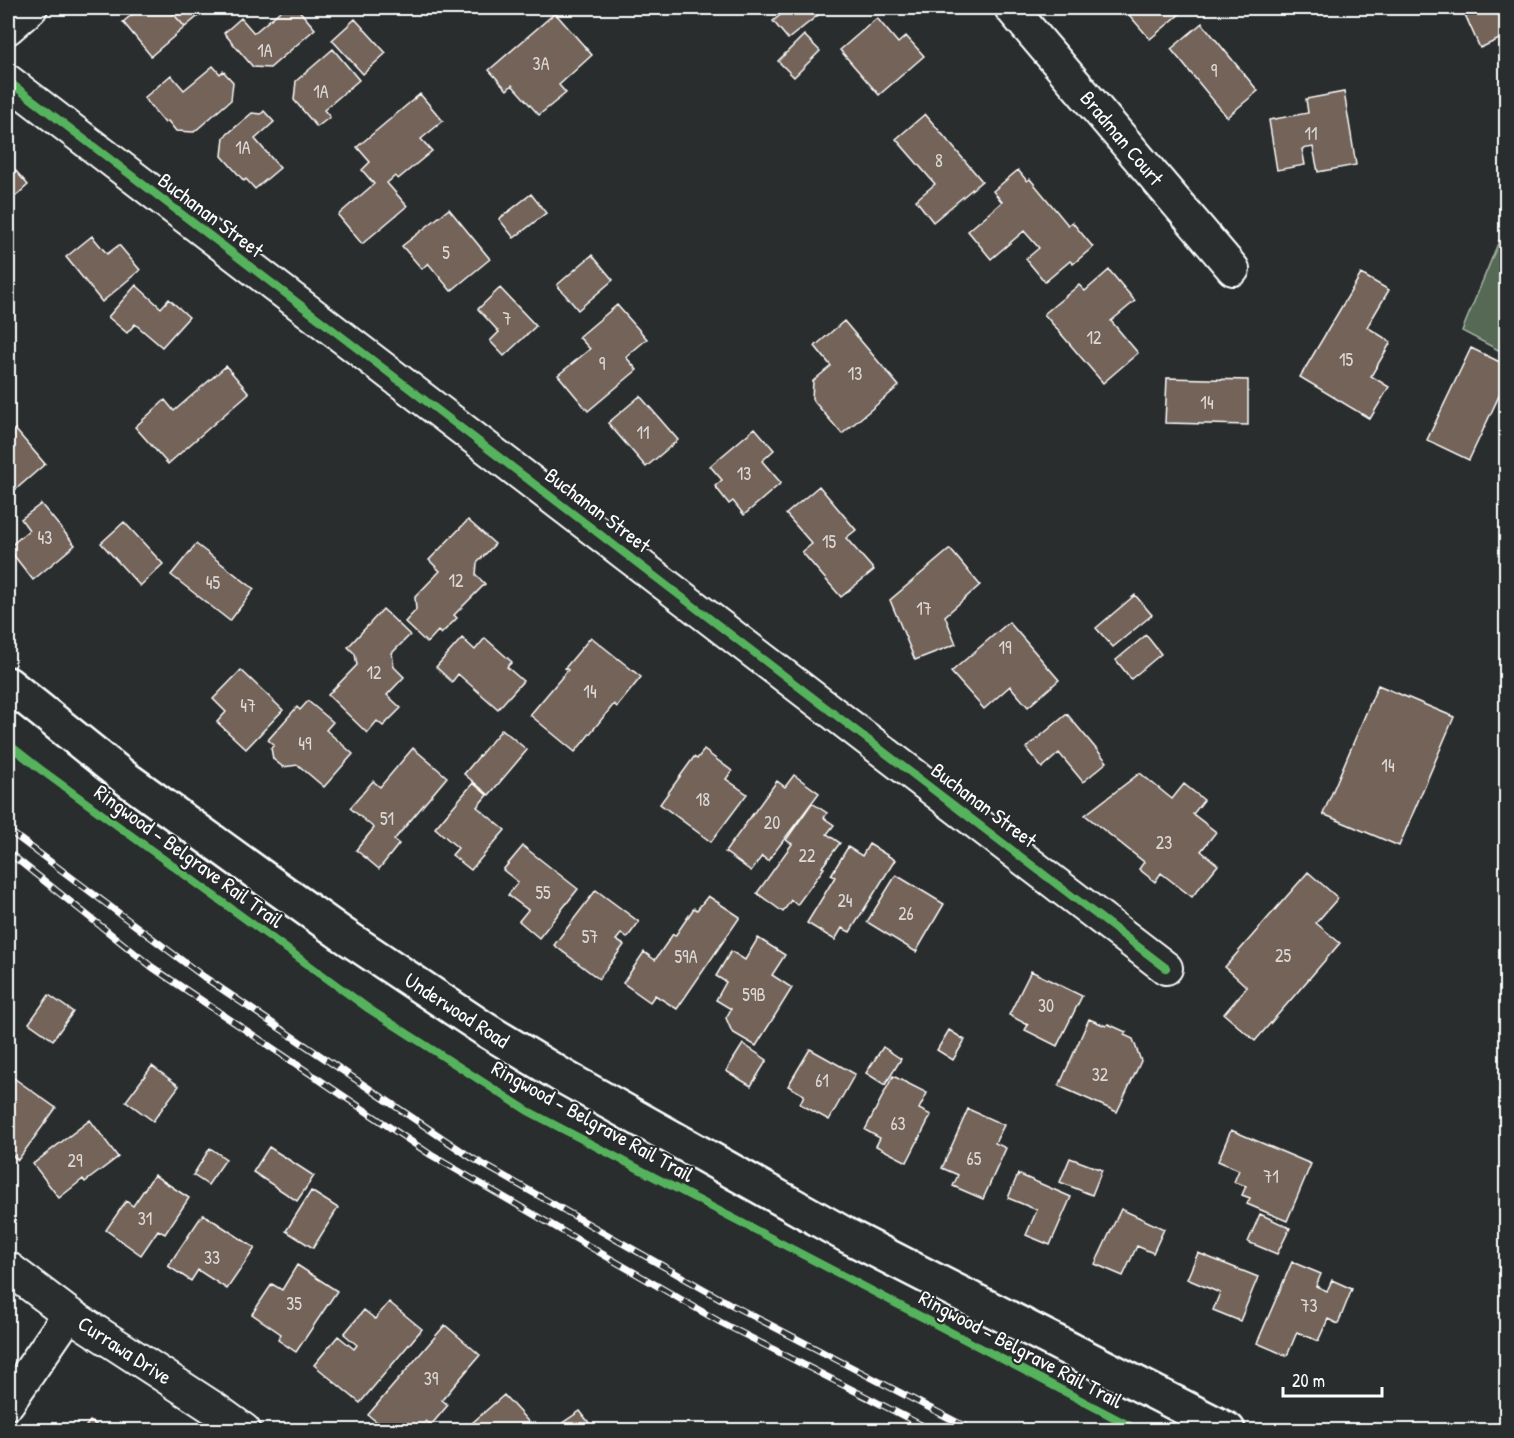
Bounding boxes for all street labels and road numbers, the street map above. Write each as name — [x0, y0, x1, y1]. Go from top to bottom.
street label: Bradman Court — [1074, 84, 1171, 192]
street label: Buchanan Street — [152, 166, 270, 265]
street label: Buchanan Street — [539, 461, 657, 560]
street label: Buchanan Street — [925, 756, 1043, 855]
street label: Ringwood - Belgrave Rail Trail — [89, 777, 290, 935]
street label: Underwood Road — [399, 965, 515, 1055]
street label: Ringwood - Belgrave Rail Trail — [487, 1053, 700, 1189]
street label: Ringwood - Belgrave Rail Trail — [914, 1283, 1128, 1415]
street label: Currawa Drive — [72, 1309, 178, 1391]

